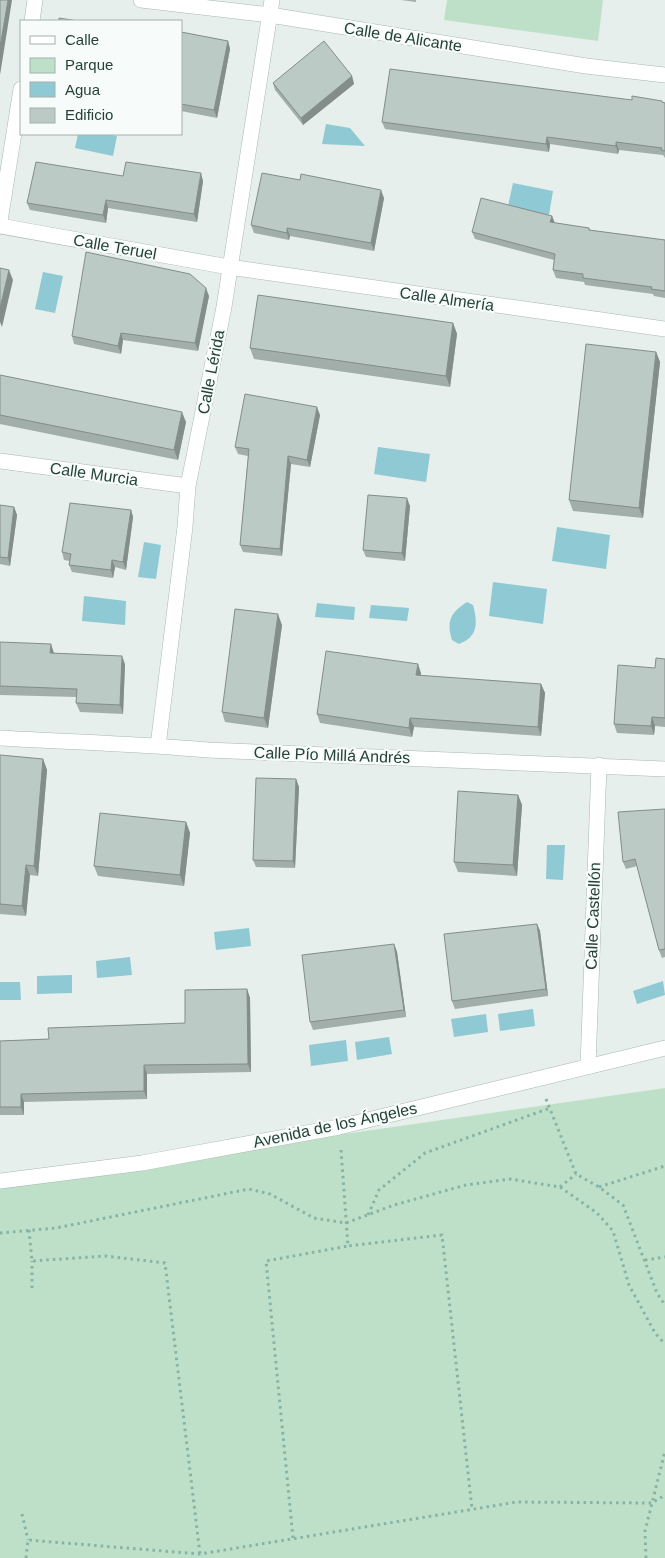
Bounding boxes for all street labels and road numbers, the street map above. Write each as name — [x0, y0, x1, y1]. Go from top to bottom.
street label: Calle de Alicante — [343, 19, 463, 55]
street label: Calle Teruel — [72, 231, 158, 263]
street label: Calle Almería — [399, 284, 495, 314]
street label: Calle Lérida — [195, 328, 228, 416]
street label: Calle Murcia — [49, 459, 139, 489]
street label: Calle Pío Millá Andrés — [253, 744, 411, 766]
street label: Calle Castellón — [583, 862, 603, 970]
street label: Avenida de los Ángeles — [251, 1098, 418, 1151]

